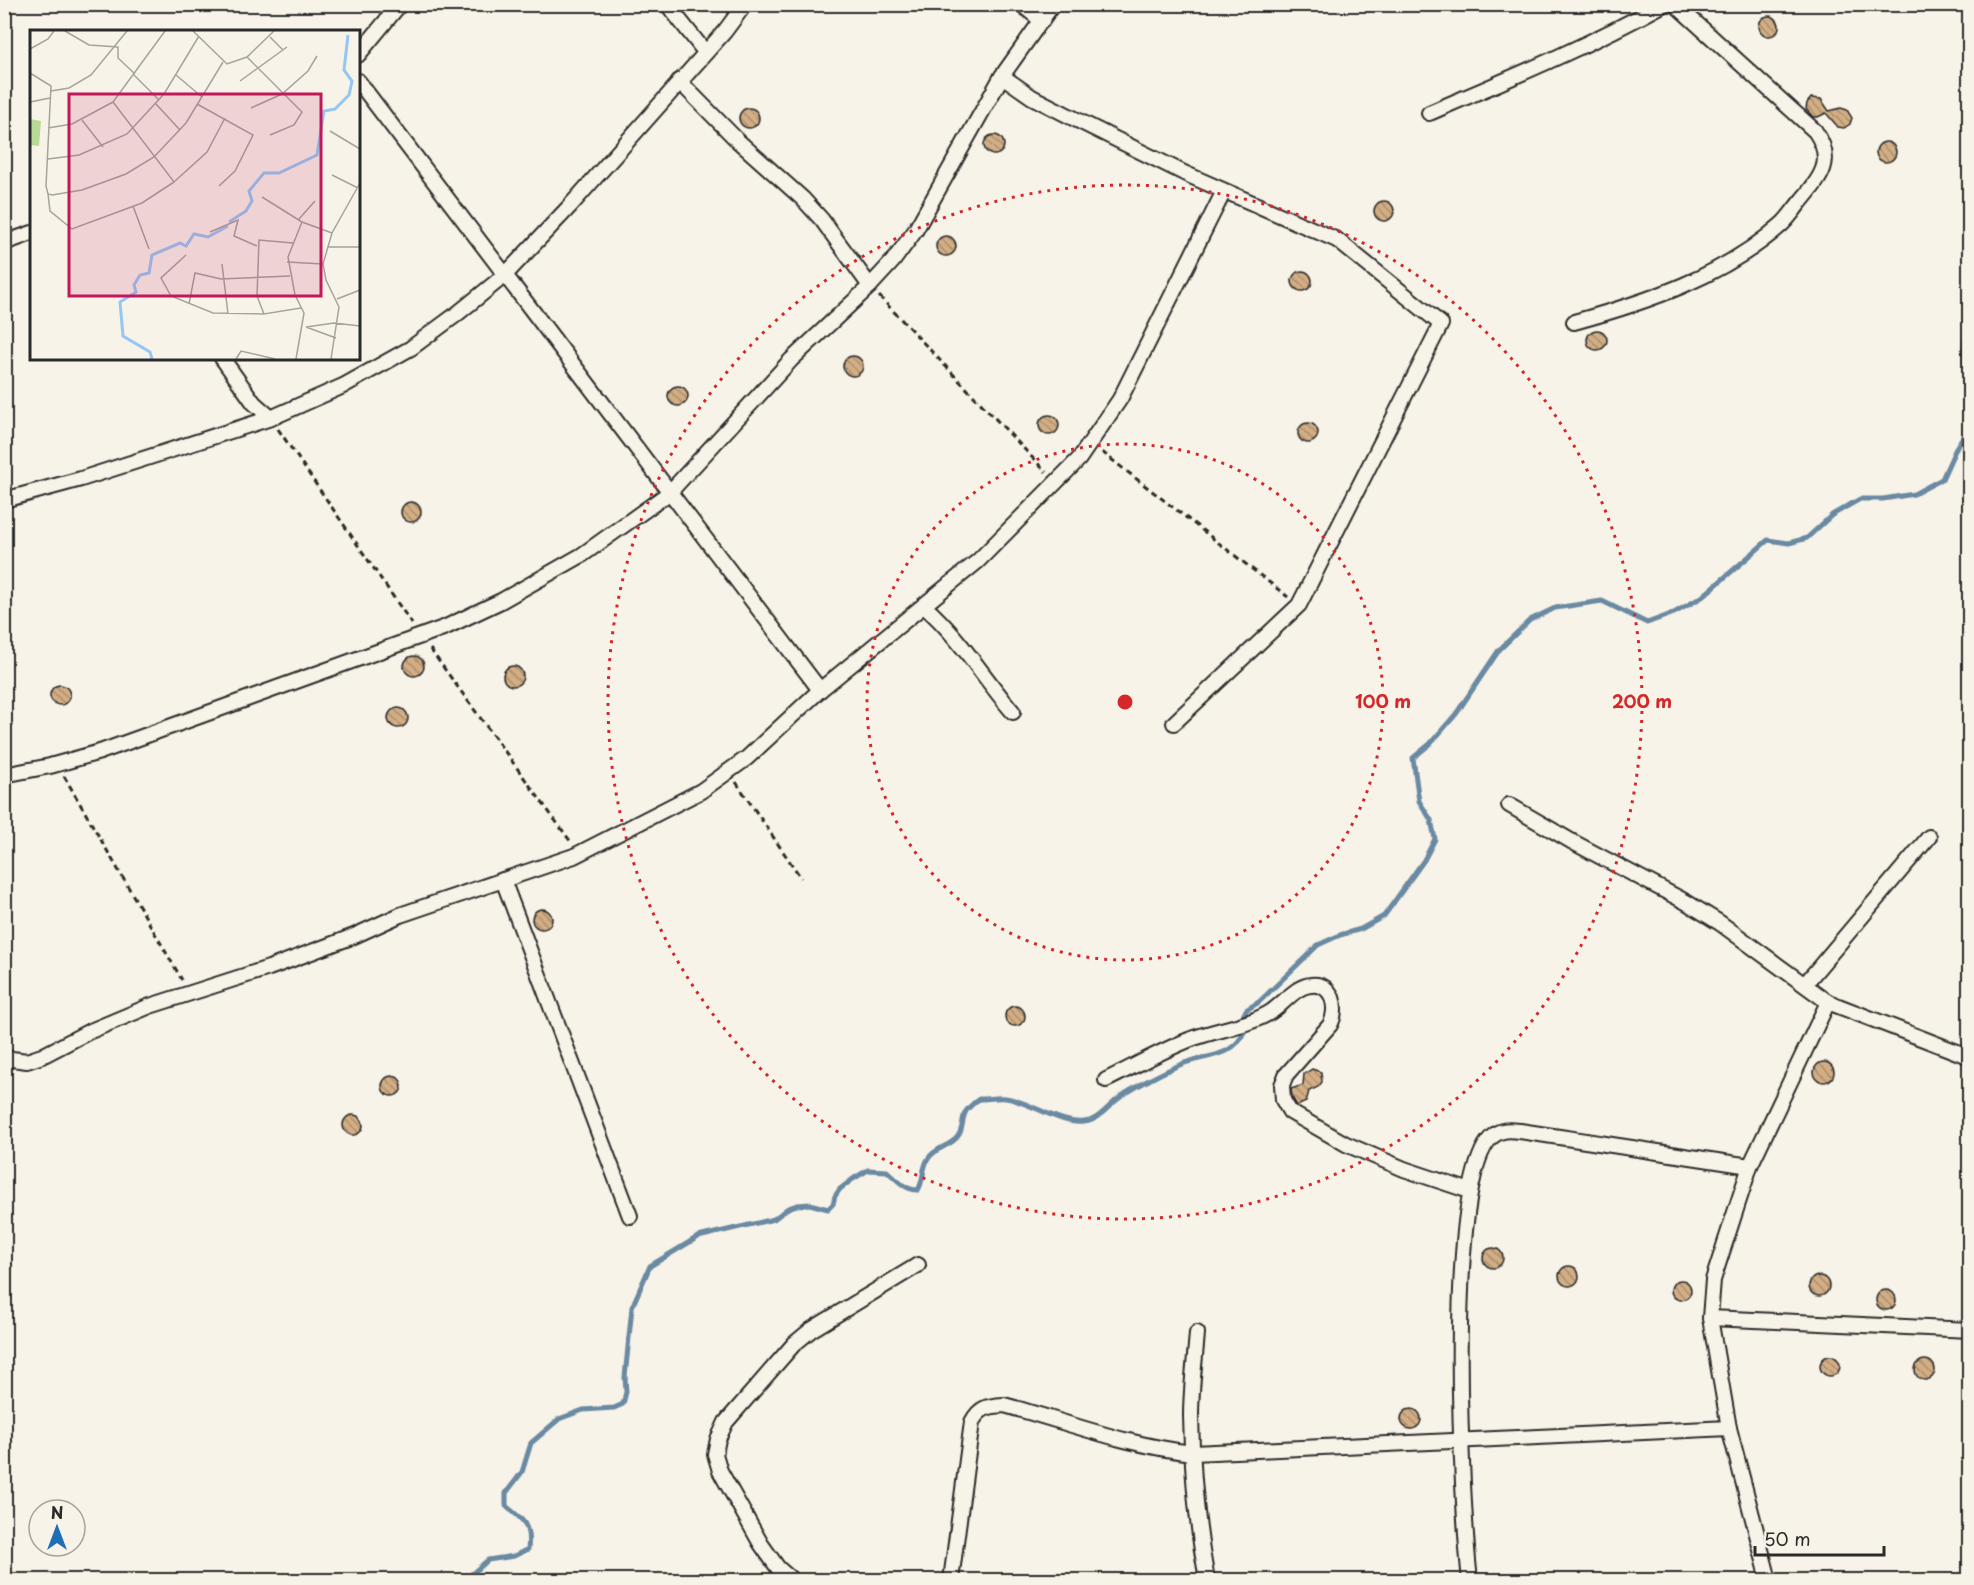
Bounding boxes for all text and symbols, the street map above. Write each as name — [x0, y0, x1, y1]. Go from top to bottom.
inset map — [30, 30, 360, 360]
text: 100 m — [1355, 687, 1411, 714]
text: 200 m — [1612, 687, 1672, 714]
centre of rings — [1115, 692, 1135, 712]
north arrow — [27, 1498, 87, 1558]
text: N — [51, 1500, 63, 1524]
scale bar — [1755, 1519, 1884, 1557]
text: 50 m — [1764, 1525, 1811, 1552]

